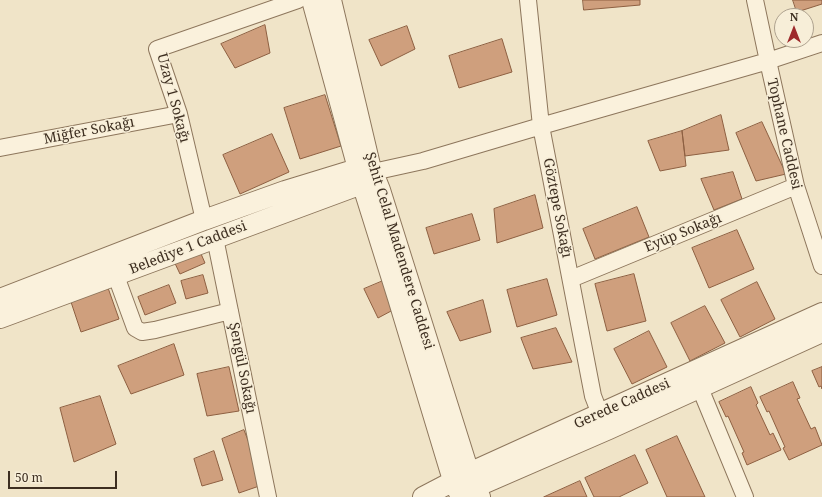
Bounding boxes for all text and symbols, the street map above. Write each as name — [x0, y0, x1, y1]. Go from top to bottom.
north arrow — [774, 8, 814, 48]
text: N — [790, 9, 798, 24]
street label: Uzay 1 Sokağı — [153, 52, 193, 144]
street label: Tophane Caddesi — [763, 77, 805, 191]
street label: Miğfer Sokağı — [42, 114, 136, 148]
street label: Şehit Celal Madendere Caddesi — [361, 150, 437, 352]
street label: Göztepe Sokağı — [539, 157, 575, 259]
street label: Eyüp Sokağı — [642, 210, 724, 256]
street label: Belediye 1 Caddesi — [127, 218, 249, 278]
street label: Şengül Sokağı — [225, 321, 259, 415]
street label: Gerede Caddesi — [571, 375, 673, 433]
scale bar — [10, 463, 119, 489]
text: 50 m — [15, 469, 43, 486]

